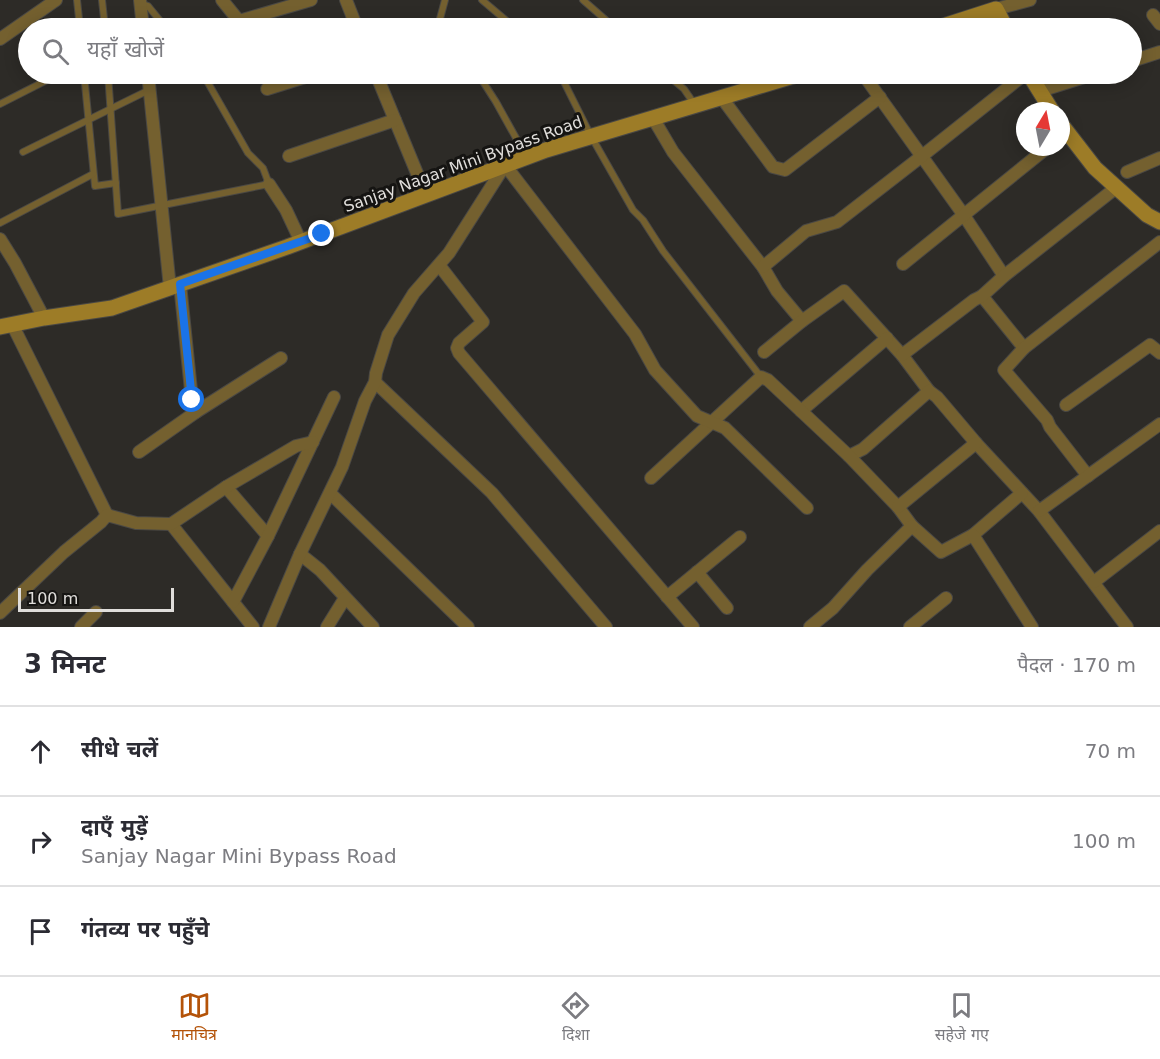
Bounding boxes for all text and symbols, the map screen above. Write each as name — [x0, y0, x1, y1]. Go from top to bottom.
search box — [18, 18, 1142, 84]
icon: search — [39, 35, 72, 68]
text: यहाँ खोजें — [87, 37, 164, 62]
north arrow — [1016, 102, 1070, 156]
street label: Sanjay Nagar Mini Bypass Road — [341, 112, 585, 216]
route end — [308, 220, 334, 246]
route start — [178, 386, 204, 412]
scale bar — [18, 585, 174, 612]
text: 100 m — [27, 589, 78, 608]
text: 3 मिनट — [24, 649, 106, 679]
text: पैदल · 170 m — [1017, 653, 1136, 677]
icon: ahead — [24, 735, 57, 768]
text: सीधे चलें — [81, 737, 158, 762]
text: 70 m — [1085, 739, 1136, 763]
text: दाएँ मुड़ें — [81, 815, 148, 840]
icon: right — [24, 825, 57, 858]
text: 100 m — [1072, 829, 1136, 853]
text: Sanjay Nagar Mini Bypass Road — [81, 844, 397, 868]
icon: arrive — [24, 915, 57, 948]
text: गंतव्य पर पहुँचे — [81, 917, 209, 942]
tab: मानचित्र — [171, 989, 217, 1047]
tab: दिशा — [559, 989, 592, 1047]
tab: सहेजे गए — [935, 989, 989, 1047]

